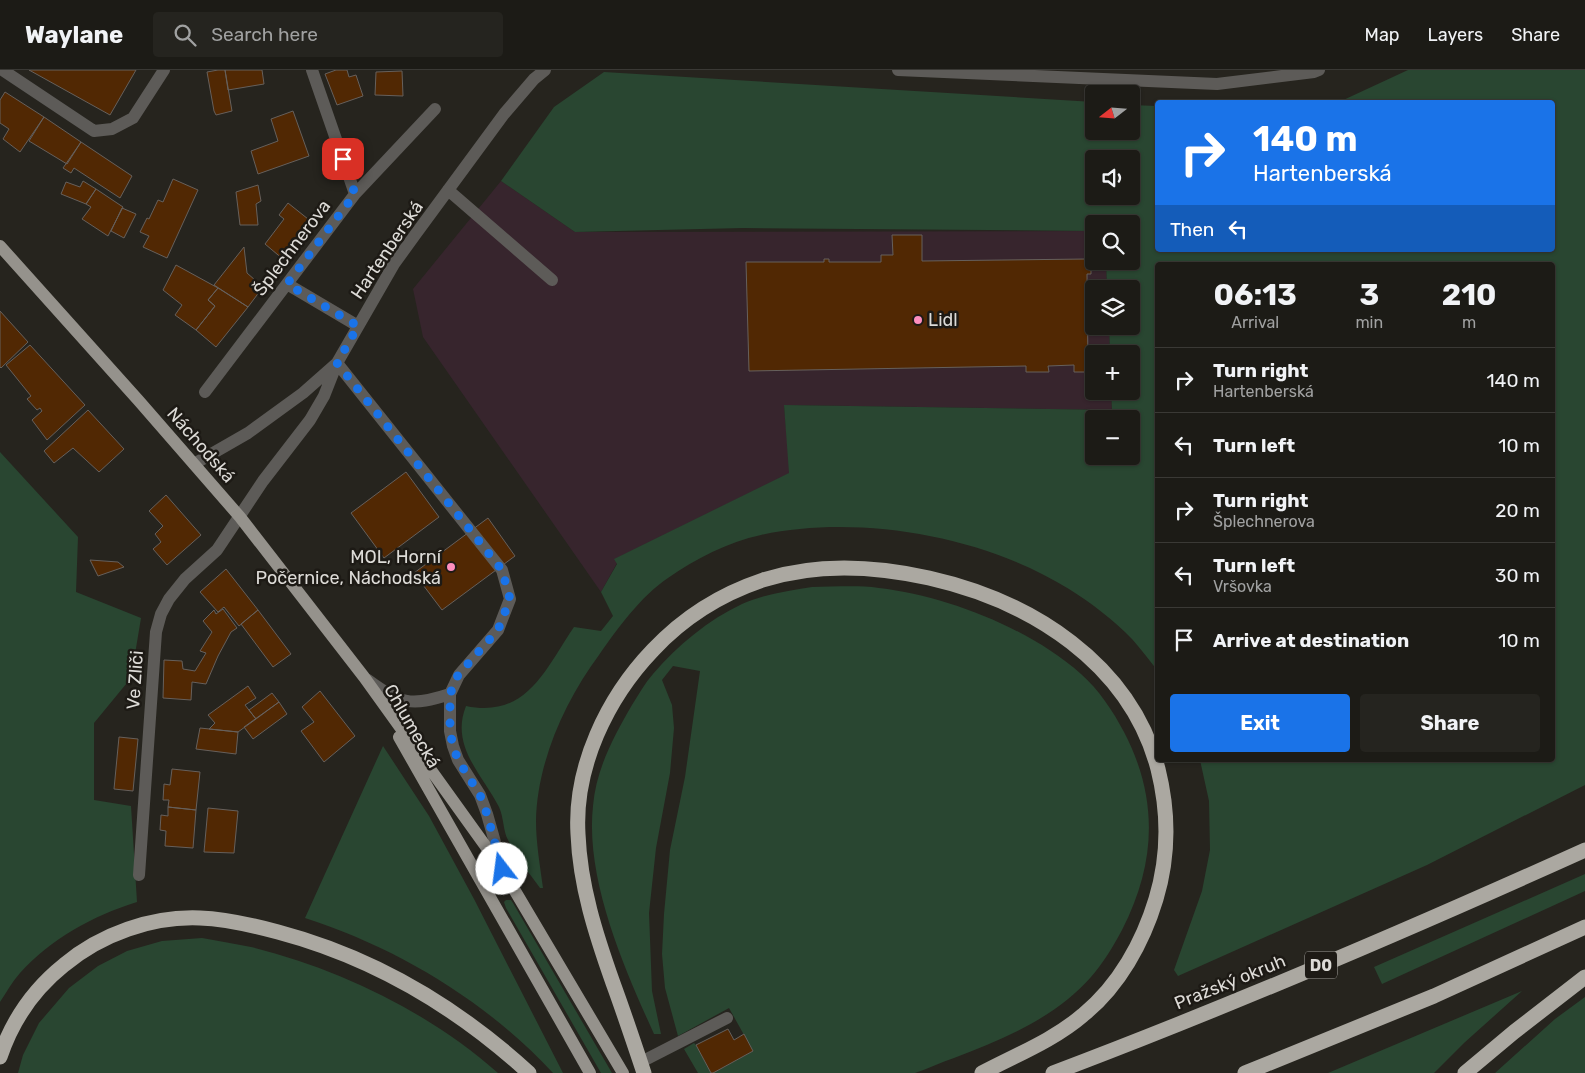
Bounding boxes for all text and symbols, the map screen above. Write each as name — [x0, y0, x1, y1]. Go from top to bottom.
search box — [153, 12, 503, 57]
text: Waylane — [25, 21, 123, 49]
icon: search — [171, 21, 199, 49]
text: Search here — [211, 23, 318, 46]
text: Map — [1365, 24, 1400, 46]
text: Layers — [1428, 24, 1483, 46]
text: Share — [1511, 24, 1560, 46]
north arrow — [1085, 85, 1140, 140]
map controls — [1085, 85, 1140, 465]
text: 140 m — [1253, 118, 1358, 160]
icon: right — [1170, 120, 1235, 185]
pin — [322, 138, 364, 180]
icon: arrive — [329, 145, 357, 173]
button: sound — [1085, 150, 1140, 205]
text: Hartenberská — [1253, 160, 1392, 187]
street label: Šplechnerova — [249, 196, 335, 300]
street label: Hartenberská — [346, 197, 428, 303]
button: search — [1085, 215, 1140, 270]
icon: left — [1224, 215, 1252, 243]
text: Then — [1170, 218, 1214, 241]
text: 06:13 — [1214, 277, 1297, 313]
text: 3 — [1359, 277, 1379, 313]
text: 210 — [1442, 277, 1496, 313]
button: layers — [1085, 280, 1140, 335]
place label: Lidl — [928, 309, 958, 331]
text: Arrival — [1231, 313, 1279, 332]
text: min — [1355, 313, 1383, 332]
text: m — [1462, 313, 1476, 332]
marker: Lidl — [912, 314, 924, 326]
button: + — [1085, 345, 1140, 400]
text: Turn right — [1213, 359, 1308, 382]
icon: right — [1170, 366, 1198, 394]
text: 140 m — [1486, 369, 1540, 392]
text: Hartenberská — [1213, 382, 1314, 401]
street label: Náchodská — [162, 403, 240, 487]
button: − — [1085, 410, 1140, 465]
icon: left — [1170, 431, 1198, 459]
text: Turn left — [1213, 434, 1295, 457]
text: 10 m — [1498, 434, 1540, 457]
text: Turn right — [1213, 489, 1308, 512]
icon: right — [1170, 496, 1198, 524]
text: 20 m — [1495, 499, 1540, 522]
text: Šplechnerova — [1213, 512, 1315, 531]
place label: MOL, Horní Počernice, Náchodská — [256, 546, 443, 589]
text: Turn left — [1213, 554, 1295, 577]
marker: MOL, Horní Počernice, Náchodská — [445, 561, 457, 573]
icon: left — [1170, 561, 1198, 589]
text: 30 m — [1495, 564, 1540, 587]
text: Vršovka — [1213, 577, 1272, 596]
icon: arrive — [1170, 626, 1198, 654]
text: Arrive at destination — [1213, 629, 1409, 652]
text: 10 m — [1498, 629, 1540, 652]
street label: Ve Zliči — [122, 650, 148, 710]
street label: Chlumecká — [379, 680, 445, 772]
button: Exit — [1170, 694, 1350, 752]
button: Share — [1360, 694, 1540, 752]
position arrow — [475, 842, 527, 894]
street label: Pražský okruh — [1171, 950, 1289, 1014]
road number: D0 — [1305, 952, 1337, 978]

